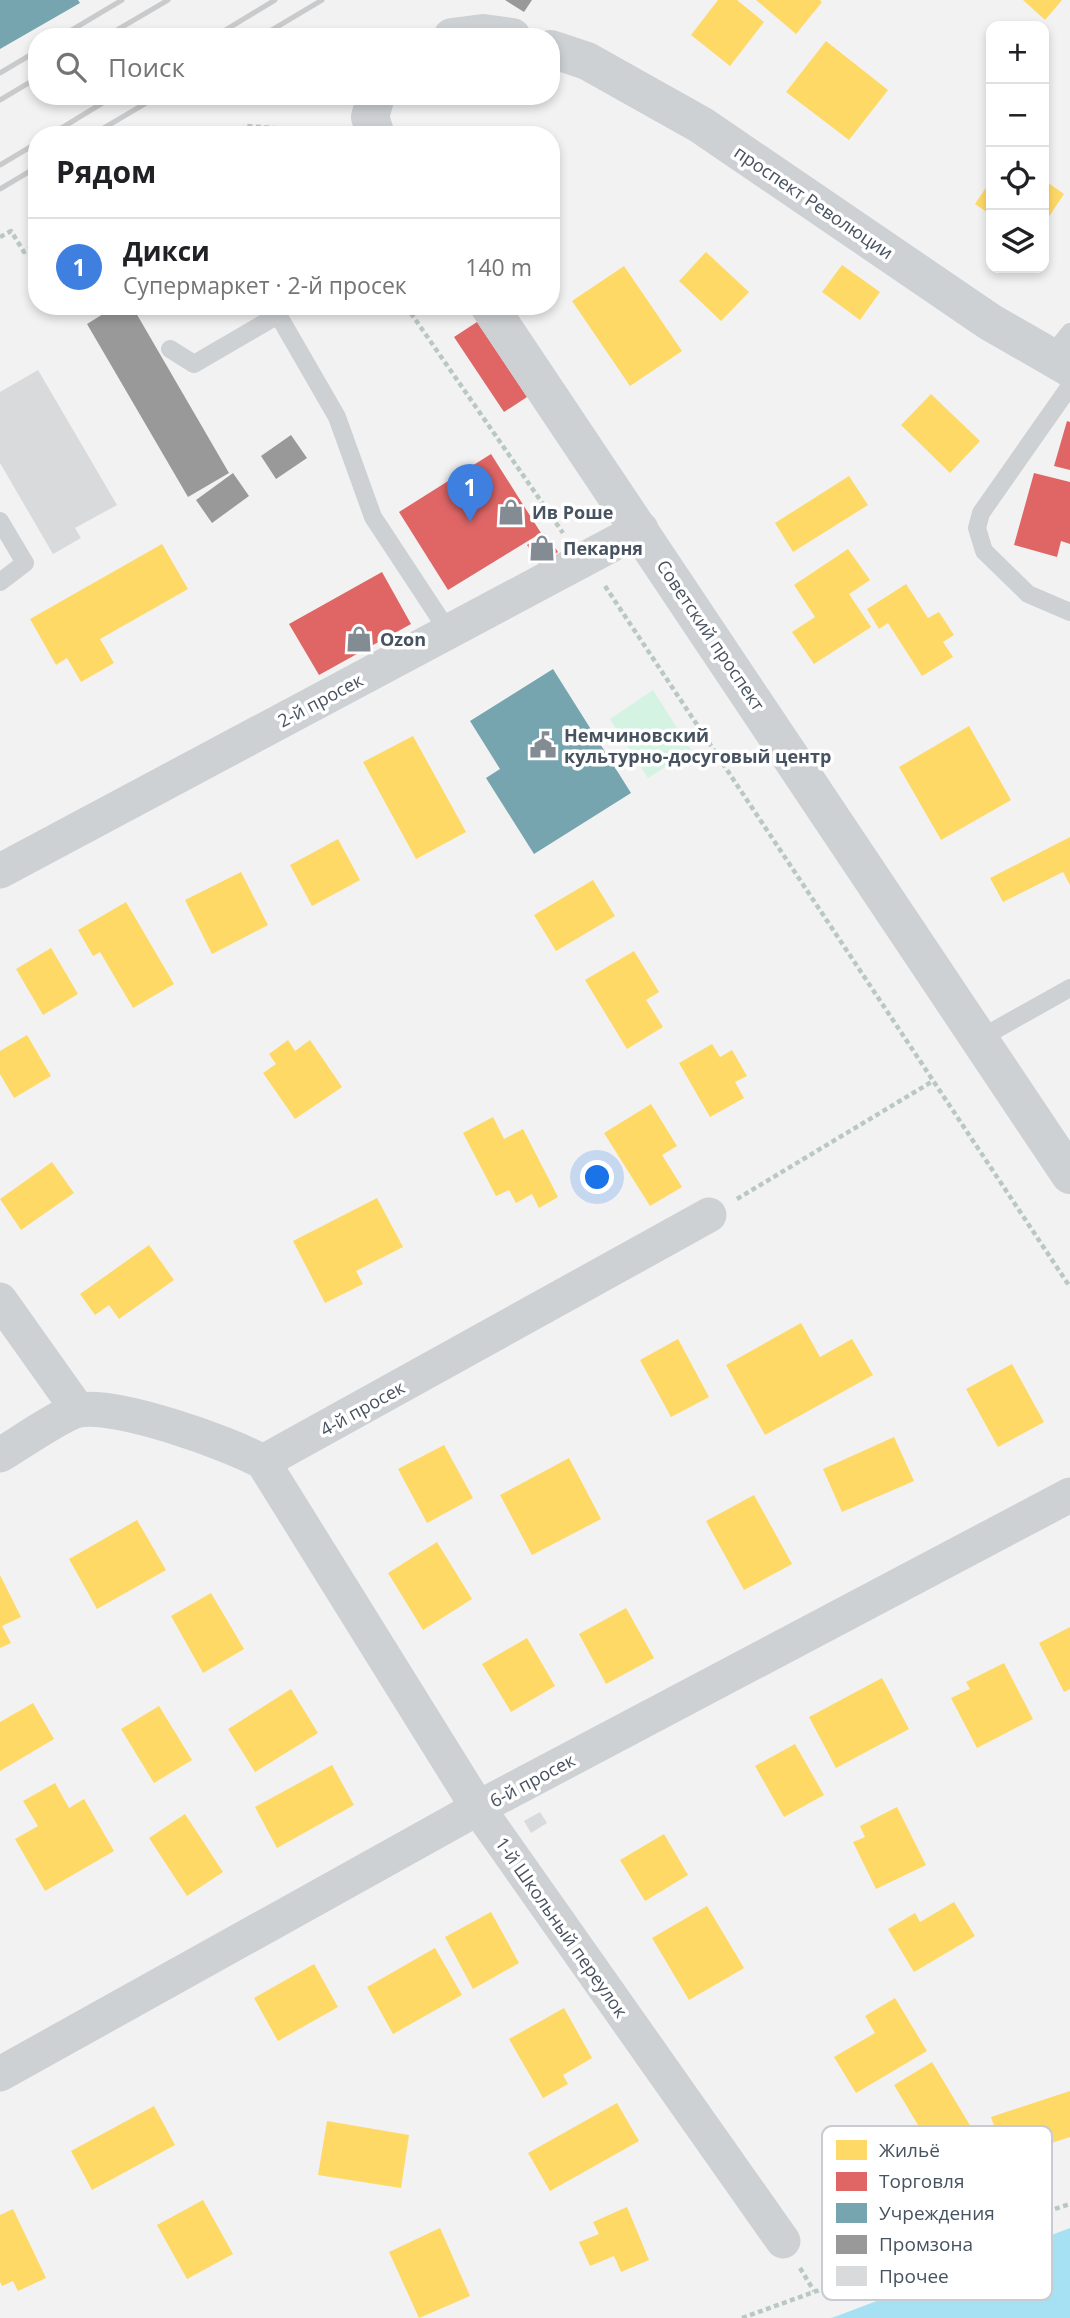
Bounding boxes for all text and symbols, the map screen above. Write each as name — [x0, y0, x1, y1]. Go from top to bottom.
map controls — [986, 21, 1049, 273]
button: + — [986, 21, 1049, 84]
search box — [28, 28, 560, 105]
icon: search — [52, 48, 90, 86]
text: Поиск — [108, 49, 185, 85]
button: − — [986, 84, 1049, 147]
street label: проспект Революции — [730, 140, 898, 264]
button: locate — [986, 147, 1049, 210]
text: Рядом — [56, 151, 156, 192]
button: layers — [986, 210, 1049, 273]
text: Дикси — [123, 233, 210, 269]
text: 1 — [72, 251, 86, 283]
text: 140 m — [465, 251, 532, 283]
text: Супермаркет · 2-й просек — [123, 269, 407, 301]
pin: 1 — [447, 464, 493, 522]
shop icon: Ив Роше — [496, 497, 526, 527]
place label: Ив Роше — [532, 500, 613, 524]
shop icon: Пекарня — [527, 533, 557, 563]
place label: Пекарня — [563, 536, 643, 560]
street label: Советский проспект — [651, 555, 771, 716]
shop icon: Ozon — [344, 624, 374, 654]
place label: Ozon — [380, 627, 426, 651]
street label: 2-й просек — [273, 667, 367, 732]
place label: Немчиновский культурно-досуговый центр — [564, 723, 831, 768]
public building icon: Немчиновский культурно-досуговый центр — [528, 730, 558, 760]
your location — [580, 1160, 614, 1194]
street label: 4-й просек — [315, 1375, 409, 1441]
street label: 6-й просек — [485, 1747, 579, 1812]
street label: 1-й Школьный переулок — [491, 1832, 634, 2023]
legend — [822, 2126, 1052, 2300]
text: Жильё — [879, 2137, 940, 2163]
text: Торговля — [879, 2168, 964, 2194]
text: Учреждения — [879, 2200, 995, 2226]
text: Промзона — [879, 2231, 973, 2257]
text: Прочее — [879, 2263, 949, 2289]

